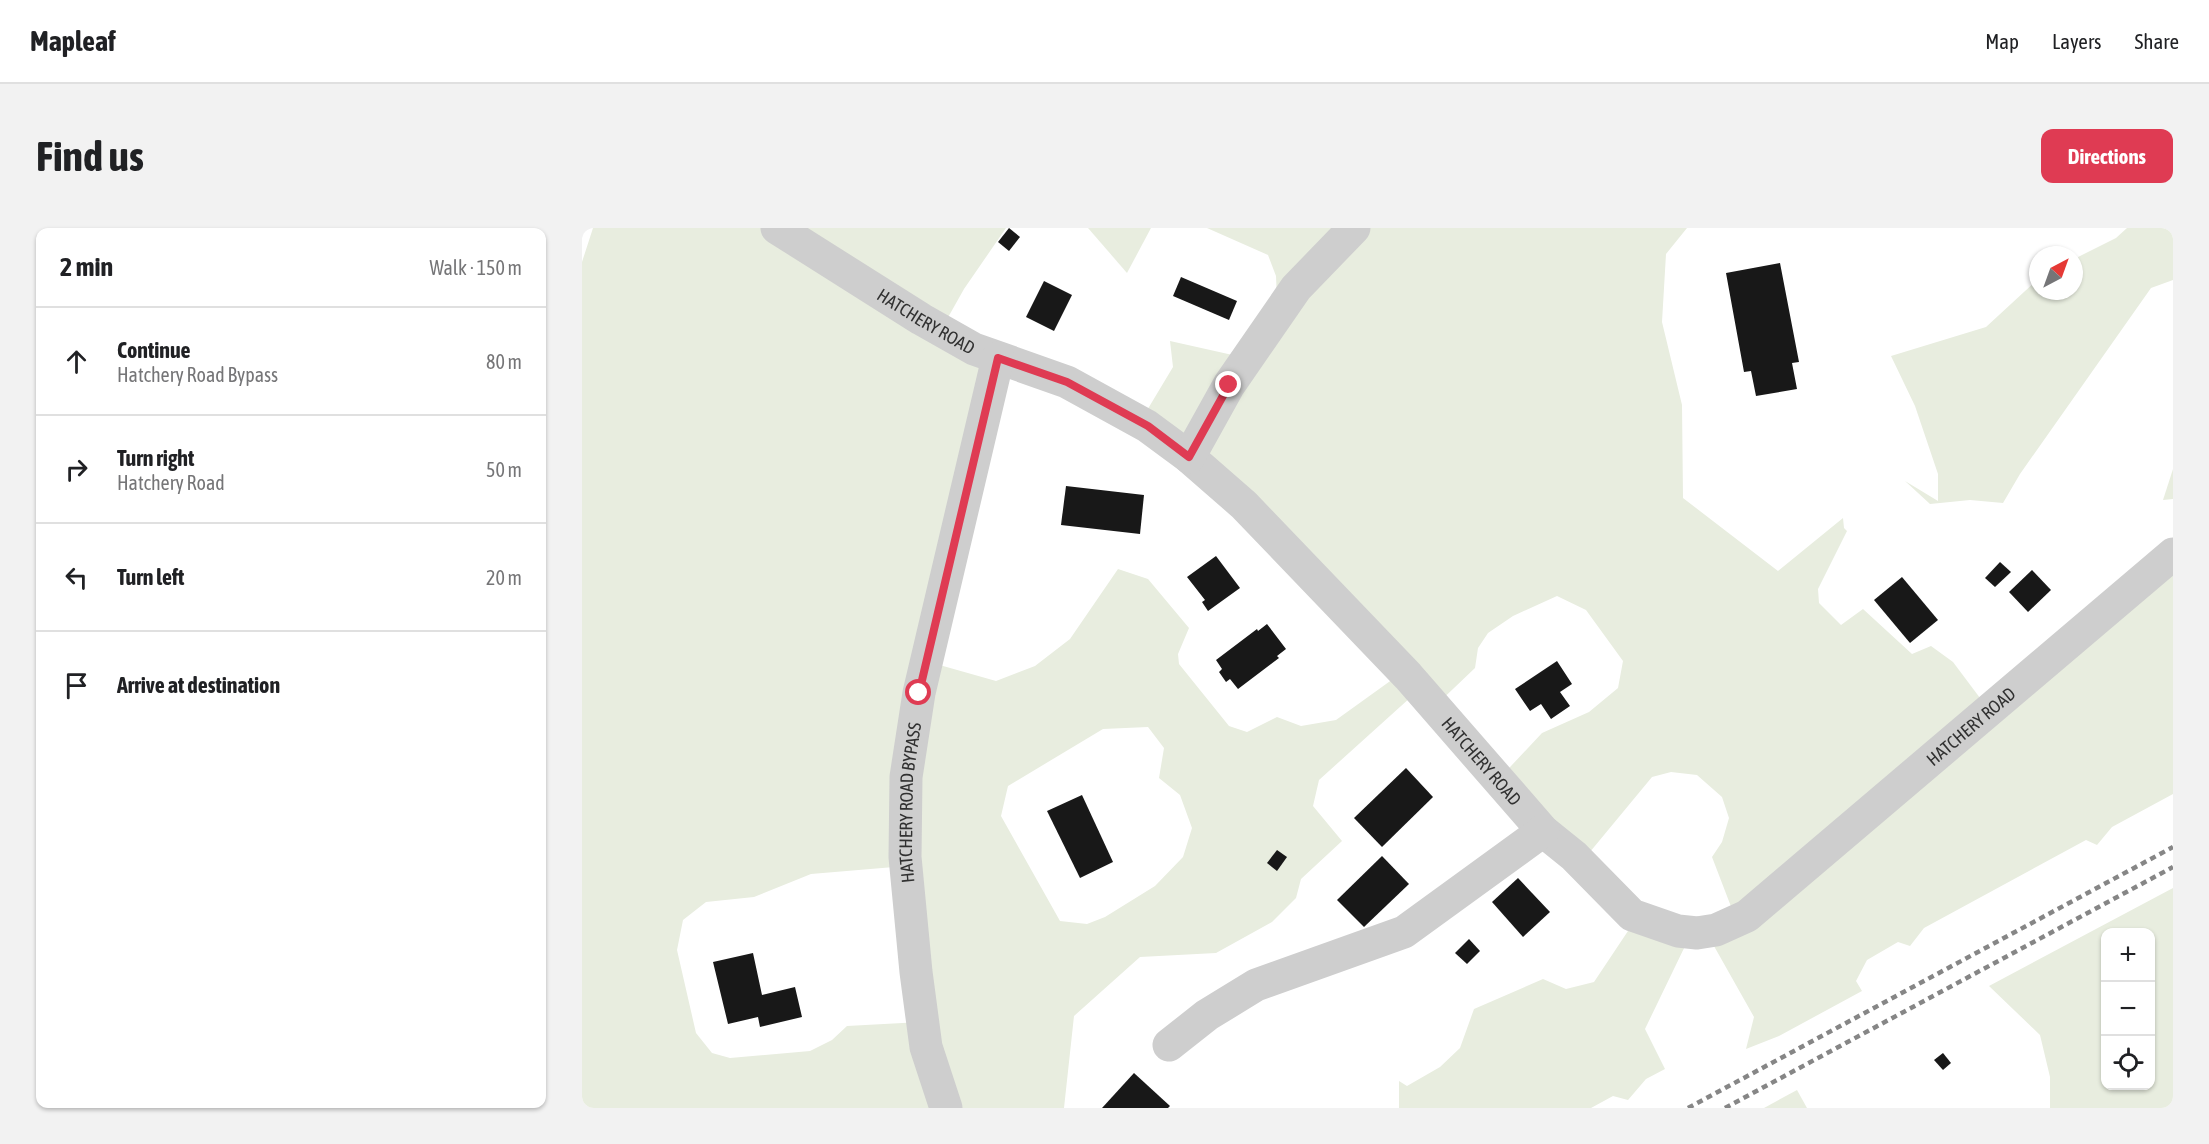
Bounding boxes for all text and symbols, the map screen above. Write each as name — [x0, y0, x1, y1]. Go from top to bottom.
text: Mapleaf — [30, 25, 116, 57]
text: Map — [1985, 29, 2019, 53]
text: Layers — [2052, 29, 2102, 53]
text: Share — [2135, 29, 2179, 53]
button: Directions — [2041, 129, 2173, 183]
text: Find us — [36, 132, 144, 180]
north arrow — [2029, 246, 2083, 300]
text: 2 min — [60, 252, 113, 282]
text: Walk · 150 m — [430, 256, 522, 279]
street label: HATCHERY ROAD — [874, 284, 979, 358]
text: Continue — [117, 337, 191, 363]
icon: ahead — [60, 345, 93, 378]
text: 80 m — [486, 350, 522, 373]
text: Hatchery Road Bypass — [117, 363, 278, 386]
route end — [1215, 371, 1241, 397]
text: Turn right — [117, 445, 194, 471]
icon: right — [60, 453, 93, 486]
text: 50 m — [486, 458, 522, 481]
text: Hatchery Road — [117, 471, 225, 494]
icon: left — [60, 561, 93, 594]
text: Turn left — [117, 564, 184, 590]
text: 20 m — [486, 566, 522, 589]
icon: arrive — [60, 669, 93, 702]
text: Arrive at destination — [117, 672, 280, 698]
route start — [905, 679, 931, 705]
street label: HATCHERY ROAD — [1922, 682, 2019, 770]
street label: HATCHERY ROAD — [1438, 713, 1526, 809]
street label: HATCHERY ROAD BYPASS — [894, 720, 925, 884]
map controls — [2101, 928, 2155, 1090]
button: + — [2101, 928, 2155, 982]
button: − — [2101, 982, 2155, 1036]
button: locate — [2101, 1036, 2155, 1090]

